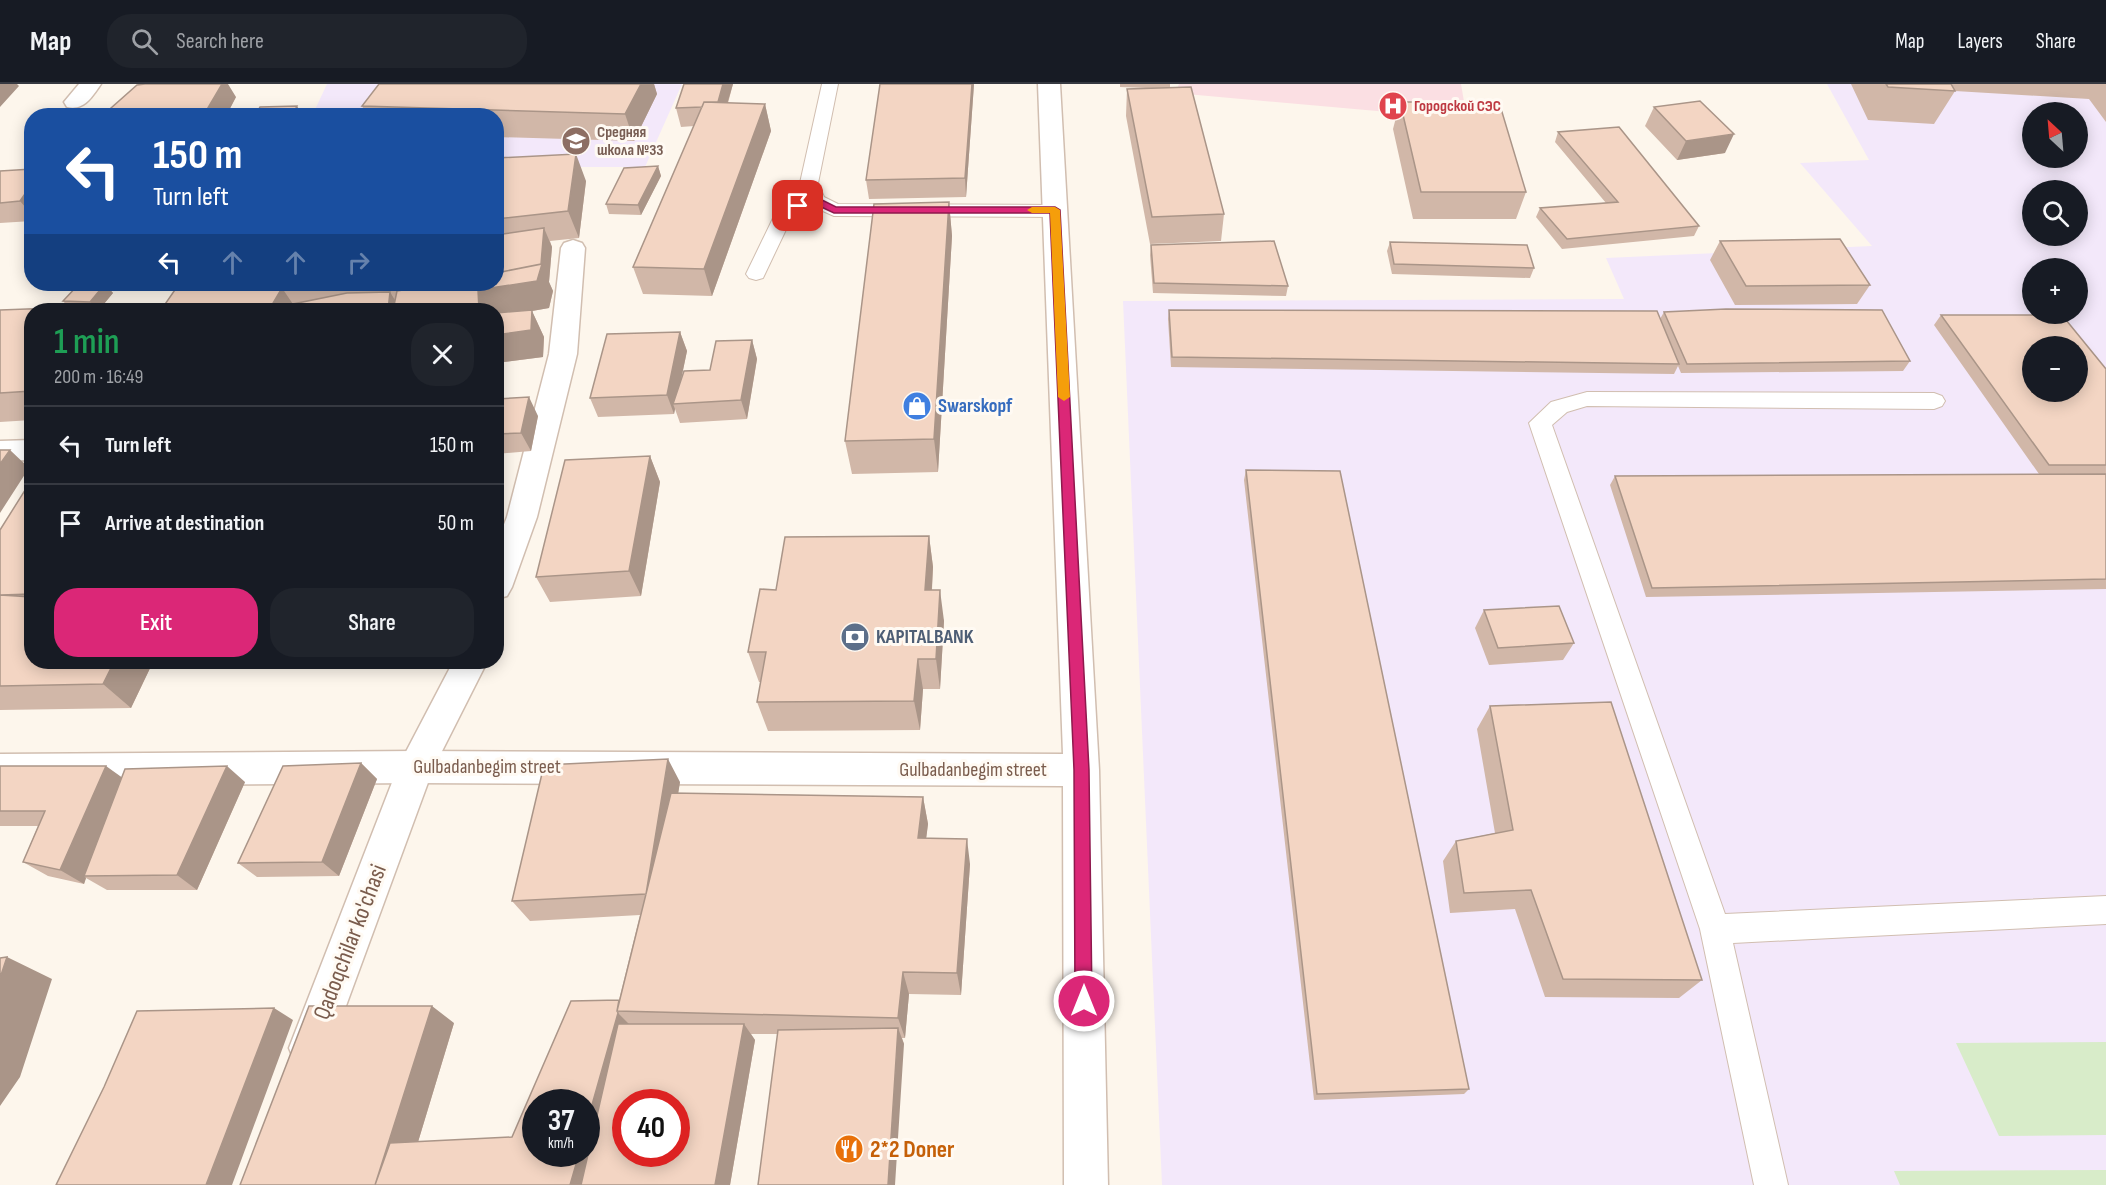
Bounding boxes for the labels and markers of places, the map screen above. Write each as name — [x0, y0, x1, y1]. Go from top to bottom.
hospital icon: Городской СЭС — [1377, 90, 1409, 122]
place label: Городской СЭС — [1414, 97, 1501, 116]
place label: Средняя школа №33 — [597, 123, 664, 160]
school or university icon: Средняя школа №33 — [560, 125, 592, 157]
pin — [772, 180, 823, 231]
shop icon: Swarskopf — [901, 390, 933, 422]
place label: Swarskopf — [938, 394, 1013, 418]
bank icon: KAPITALBANK — [839, 621, 871, 653]
place label: KAPITALBANK — [876, 625, 974, 649]
restaurant icon: 2*2 Doner — [833, 1133, 865, 1165]
place label: 2*2 Doner — [870, 1135, 955, 1164]

